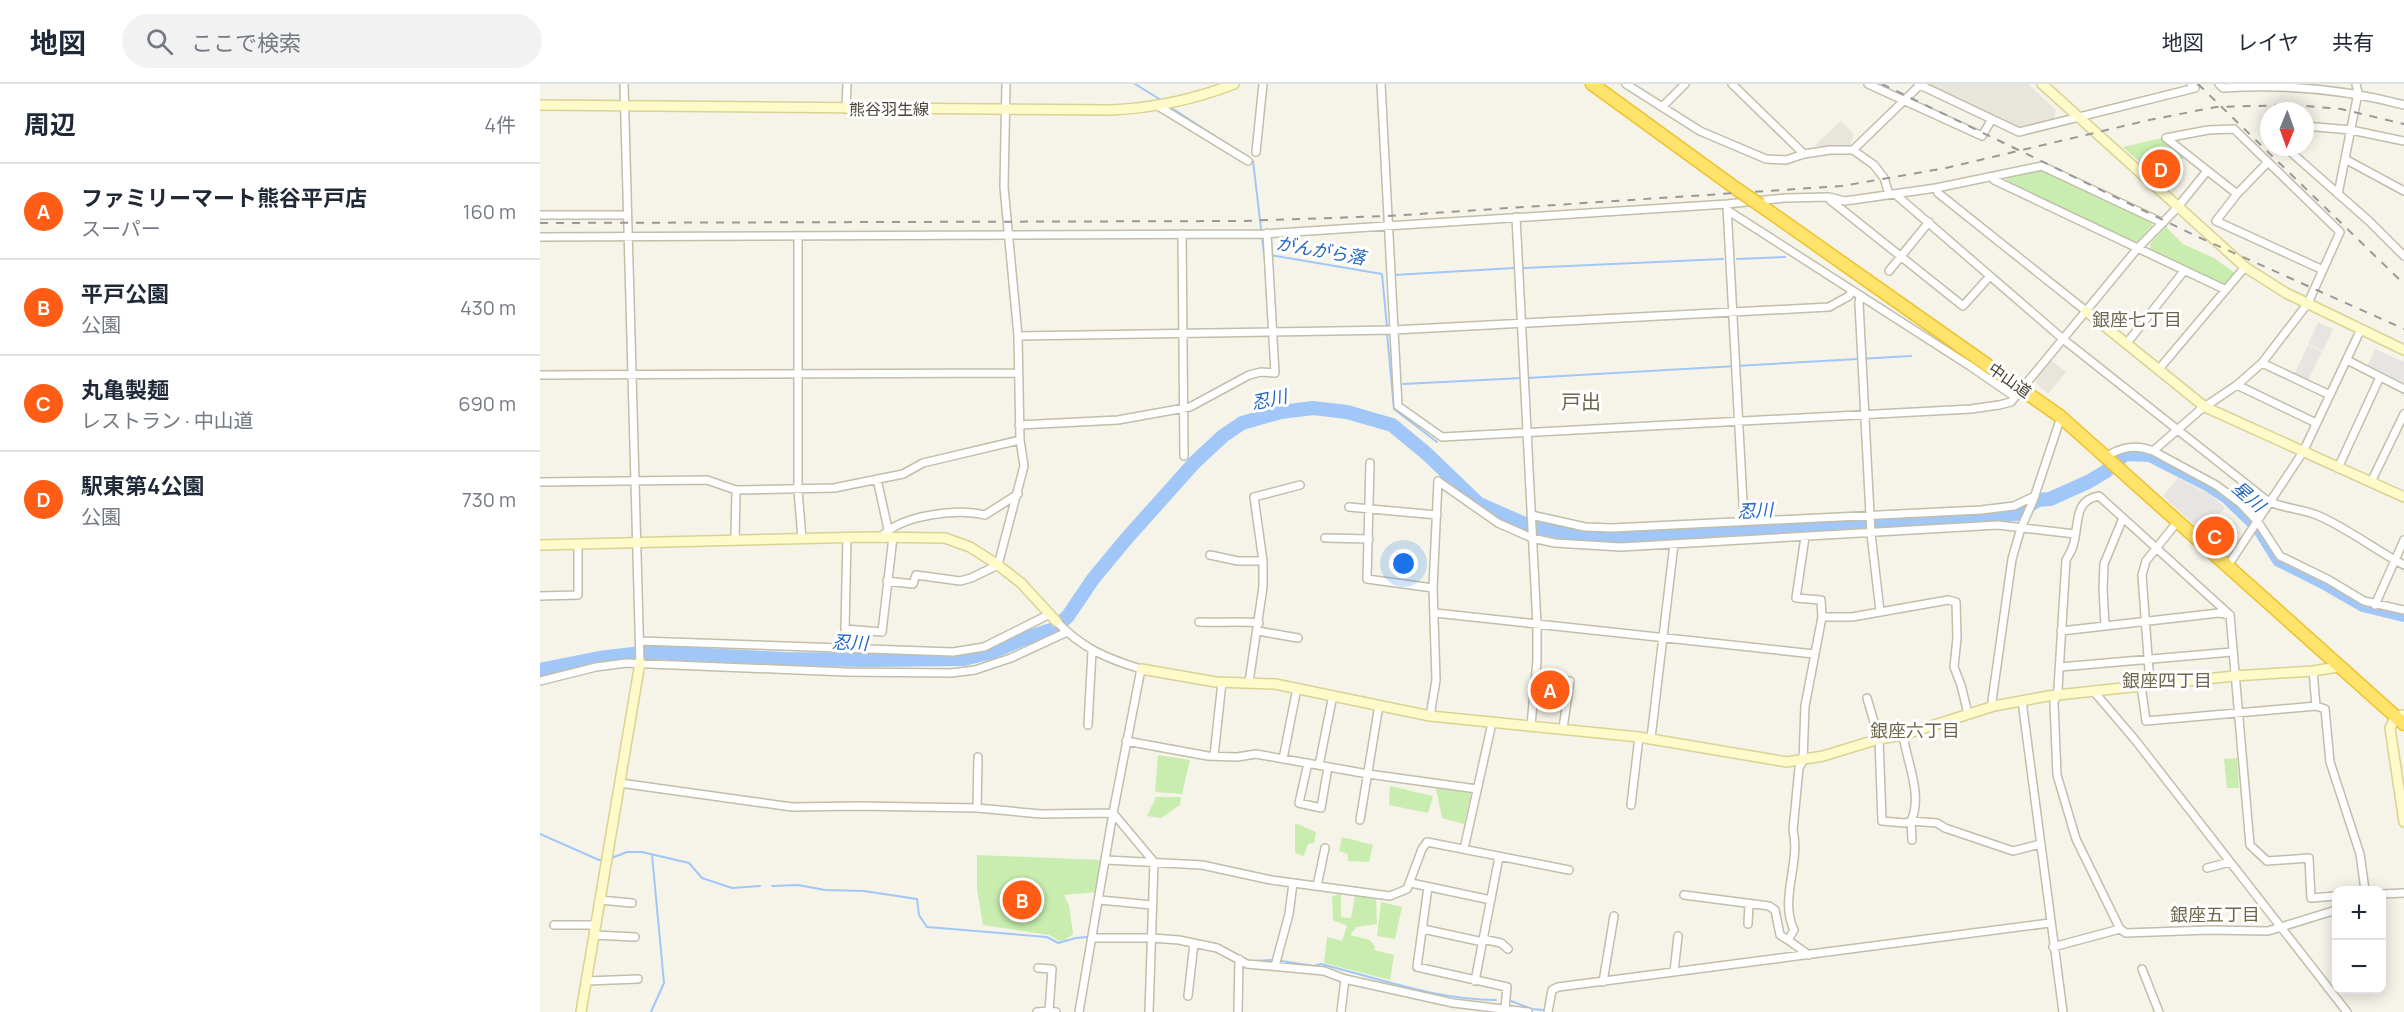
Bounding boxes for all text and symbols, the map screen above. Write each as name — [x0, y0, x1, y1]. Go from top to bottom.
search box — [122, 14, 542, 68]
text: 地図 — [30, 23, 86, 61]
icon: search — [143, 25, 176, 58]
text: ここで検索 — [191, 28, 301, 58]
text: 地図 — [2162, 28, 2204, 56]
text: レイヤ — [2237, 28, 2299, 56]
text: 共有 — [2332, 28, 2374, 56]
street label: 熊谷羽生線 — [849, 98, 929, 120]
north arrow — [2260, 102, 2314, 156]
text: 周辺 — [24, 106, 76, 142]
text: 4件 — [484, 111, 516, 138]
pin: D — [2142, 146, 2180, 191]
text: ファミリーマート熊谷平戸店 — [81, 183, 367, 213]
text: A — [37, 198, 50, 225]
text: 160 m — [463, 198, 516, 225]
text: スーパー — [81, 215, 161, 242]
water label: がんがら落 — [1275, 230, 1370, 270]
text: 平戸公園 — [81, 279, 169, 309]
text: B — [37, 294, 50, 321]
text: 430 m — [460, 294, 516, 321]
district label: 銀座七丁目 — [2092, 307, 2182, 331]
text: 公園 — [81, 311, 121, 338]
street label: 中山道 — [1984, 357, 2036, 403]
text: 丸亀製麺 — [81, 375, 169, 405]
water label: 忍川 — [1249, 383, 1291, 414]
district label: 戸出 — [1561, 388, 1601, 415]
text: C — [36, 390, 51, 417]
text: 690 m — [458, 390, 516, 417]
text: レストラン · 中山道 — [81, 407, 254, 434]
text: 駅東第4公園 — [81, 471, 204, 501]
water label: 星川 — [2228, 475, 2272, 518]
text: D — [36, 486, 51, 513]
text: 730 m — [462, 486, 516, 513]
water label: 忍川 — [1736, 497, 1776, 523]
text: 公園 — [81, 503, 121, 530]
pin: C — [2196, 514, 2234, 558]
your location — [1389, 549, 1418, 578]
water label: 忍川 — [832, 629, 870, 655]
pin: A — [1530, 668, 1570, 712]
district label: 銀座四丁目 — [2122, 668, 2212, 692]
district label: 銀座六丁目 — [1870, 718, 1960, 742]
pin: B — [1002, 878, 1042, 922]
map controls — [2332, 886, 2386, 994]
button: + — [2332, 886, 2386, 940]
district label: 銀座五丁目 — [2170, 902, 2260, 926]
button: − — [2332, 940, 2386, 994]

